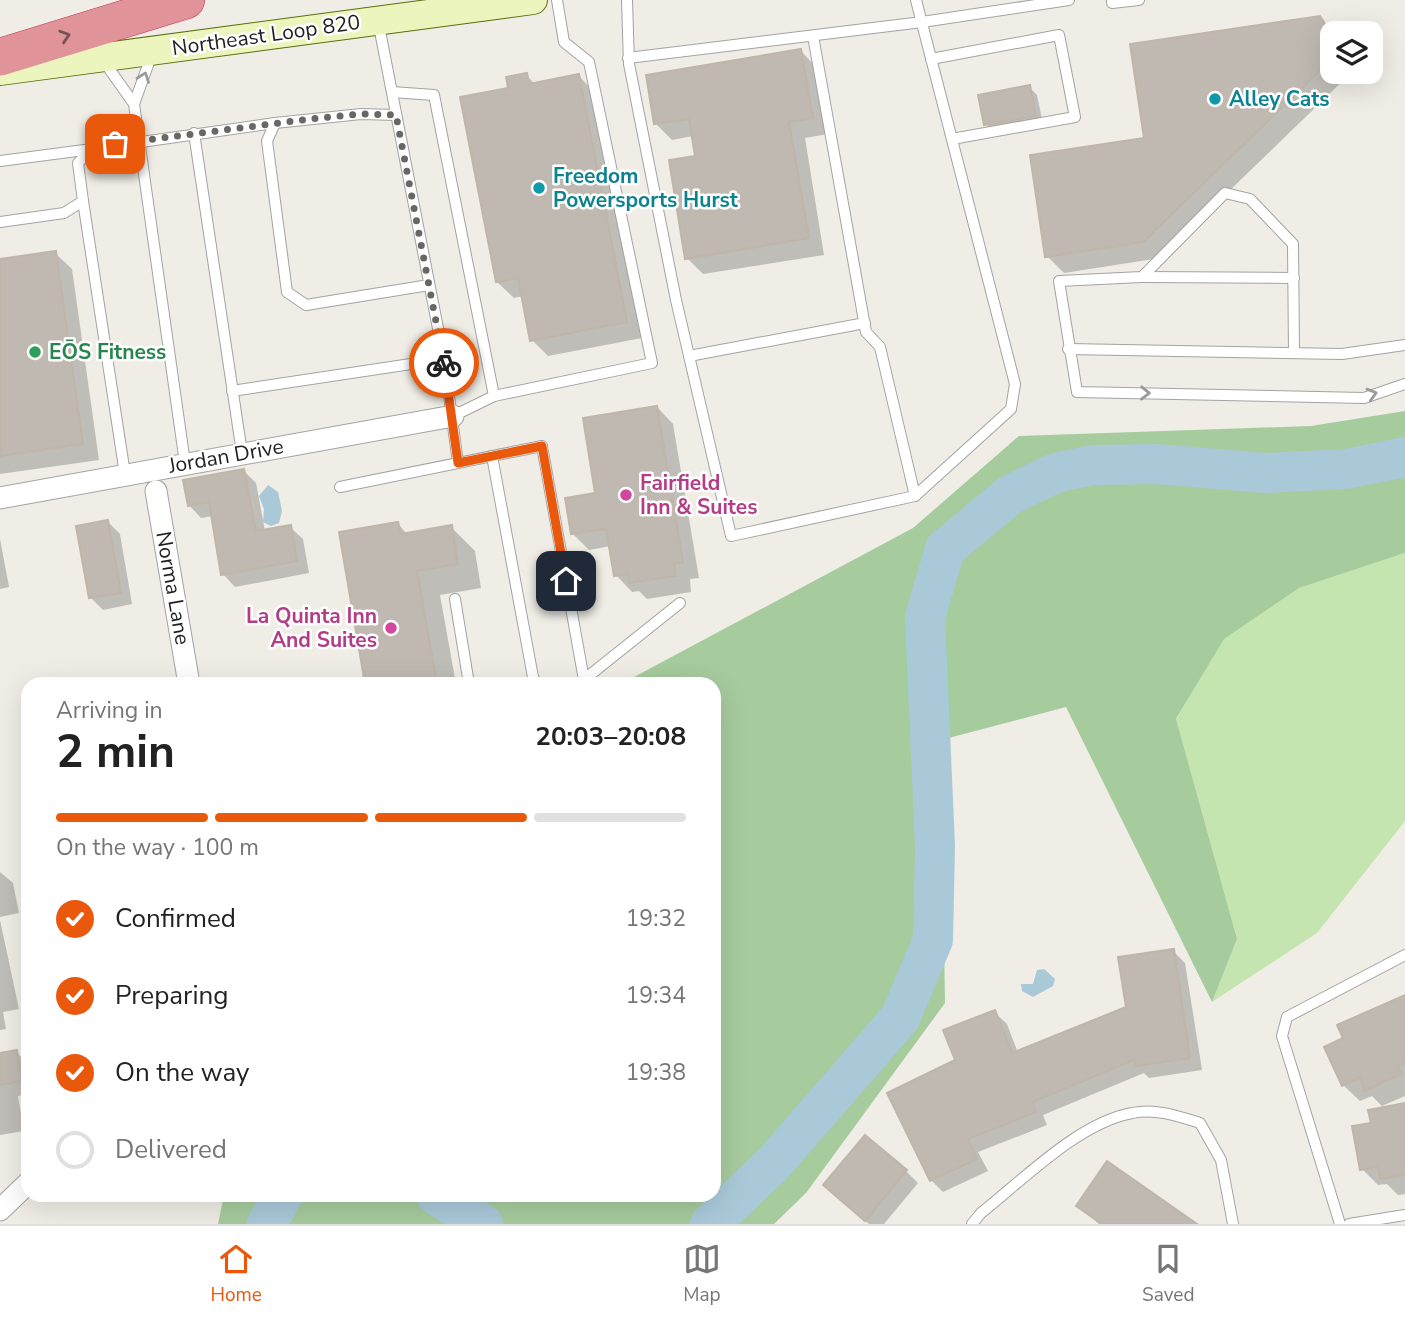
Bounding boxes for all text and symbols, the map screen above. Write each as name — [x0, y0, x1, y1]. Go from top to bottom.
street label: Northeast Loop 820 — [170, 8, 362, 62]
map controls — [1320, 21, 1383, 84]
button: layers — [1320, 21, 1383, 84]
one-way arrow — [58, 30, 70, 44]
one-way arrow — [135, 72, 149, 84]
place label: Alley Cats — [1229, 85, 1330, 113]
marker: Alley Cats — [1207, 91, 1223, 107]
pin — [85, 114, 145, 174]
icon: bag — [96, 125, 134, 163]
place label: Freedom Powersports Hurst — [553, 162, 739, 214]
marker: Freedom Powersports Hurst — [531, 180, 547, 196]
courier — [409, 328, 479, 398]
place label: EŌS Fitness — [49, 338, 166, 366]
marker: EŌS Fitness — [27, 344, 43, 360]
icon: bike — [425, 344, 463, 382]
one-way arrow — [1140, 386, 1151, 401]
one-way arrow — [1366, 388, 1378, 403]
street label: Jordan Drive — [165, 432, 286, 480]
place label: Fairfield Inn & Suites — [640, 469, 757, 521]
marker: Fairfield Inn & Suites — [618, 487, 634, 503]
street label: Norma Lane — [149, 529, 197, 647]
pin — [536, 551, 596, 611]
icon: home — [547, 562, 585, 600]
place label: La Quinta Inn And Suites — [246, 602, 377, 654]
marker: La Quinta Inn And Suites — [383, 620, 399, 636]
text: Arriving in — [56, 695, 163, 726]
text: 20:03–20:08 — [535, 719, 686, 754]
text: 2 min — [56, 720, 175, 783]
text: On the way · 100 m — [56, 832, 259, 863]
icon: check — [56, 900, 94, 938]
text: Confirmed — [115, 901, 236, 936]
text: 19:32 — [626, 903, 686, 934]
icon: check — [56, 977, 94, 1015]
text: Preparing — [115, 978, 228, 1013]
text: 19:34 — [626, 980, 686, 1011]
icon: check — [56, 1054, 94, 1092]
text: On the way — [115, 1055, 249, 1090]
text: 19:38 — [626, 1057, 686, 1088]
text: Delivered — [115, 1132, 227, 1167]
tab: Home — [211, 1240, 262, 1308]
tab: Map — [683, 1240, 721, 1308]
tab: Saved — [1142, 1240, 1194, 1308]

